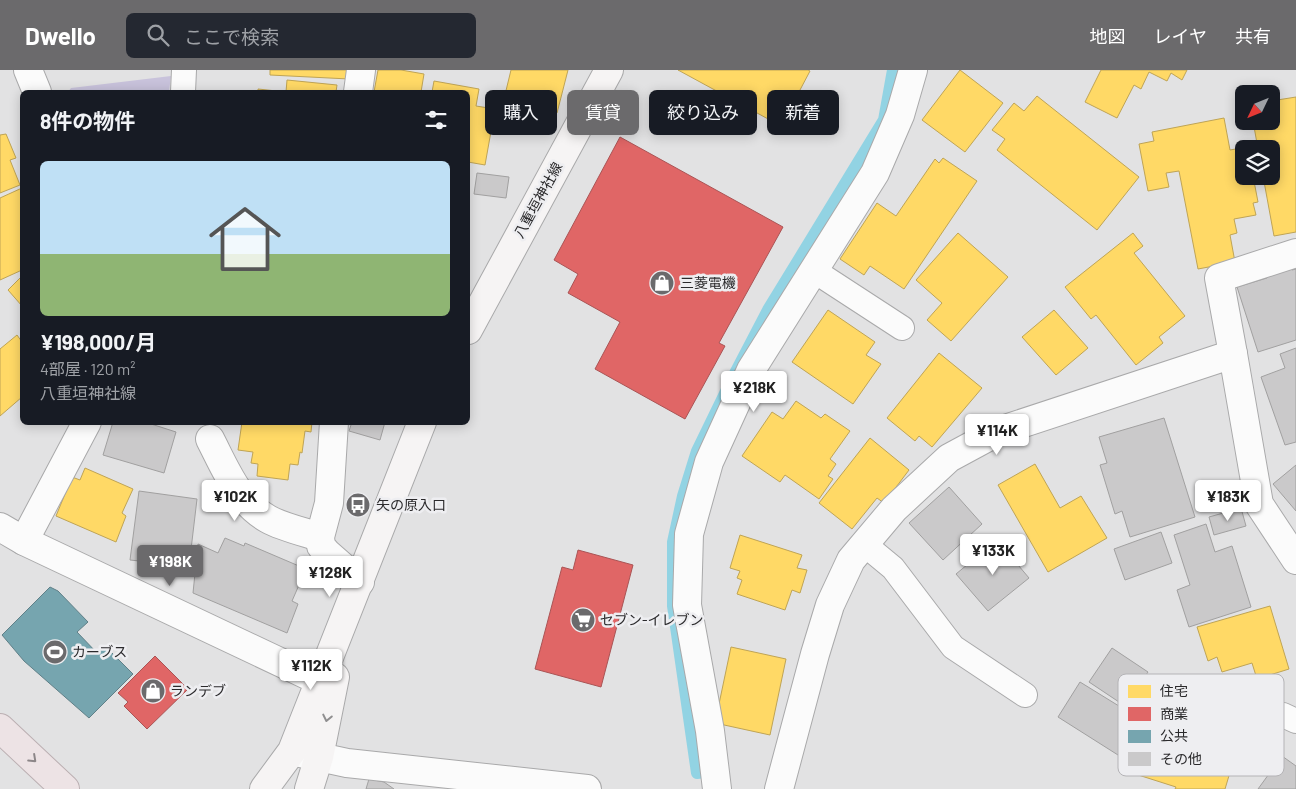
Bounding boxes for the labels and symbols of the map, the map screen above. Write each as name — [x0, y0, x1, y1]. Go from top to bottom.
north arrow — [1235, 85, 1280, 130]
street label: 八重垣神社線 — [510, 159, 565, 241]
shop icon: 三菱電機 — [649, 270, 675, 296]
place label: 三菱電機 — [680, 274, 736, 291]
pin: ¥218K — [719, 370, 789, 413]
pin: ¥114K — [962, 414, 1032, 456]
pin: ¥102K — [200, 480, 270, 522]
pin: ¥183K — [1193, 480, 1263, 522]
bus stop icon: 矢の原入口 — [345, 492, 371, 518]
place label: 矢の原入口 — [376, 496, 446, 513]
pin: ¥133K — [958, 534, 1028, 576]
pin: ¥198K — [135, 544, 205, 587]
pin: ¥128K — [295, 556, 365, 598]
supermarket icon: セブン-イレブン — [570, 607, 596, 633]
place label: セブン-イレブン — [600, 611, 704, 628]
sports icon: カーブス — [42, 639, 68, 665]
place label: カーブス — [72, 643, 127, 660]
pin: ¥112K — [276, 648, 346, 691]
legend — [1118, 674, 1284, 776]
shop icon: ランデブ — [140, 678, 166, 704]
place label: ランデブ — [170, 682, 226, 699]
text: 住宅 — [1160, 682, 1188, 699]
text: 商業 — [1160, 705, 1188, 722]
one-way arrow — [322, 714, 333, 723]
text: 公共 — [1160, 727, 1188, 744]
text: その他 — [1160, 750, 1202, 767]
one-way arrow — [27, 753, 36, 762]

